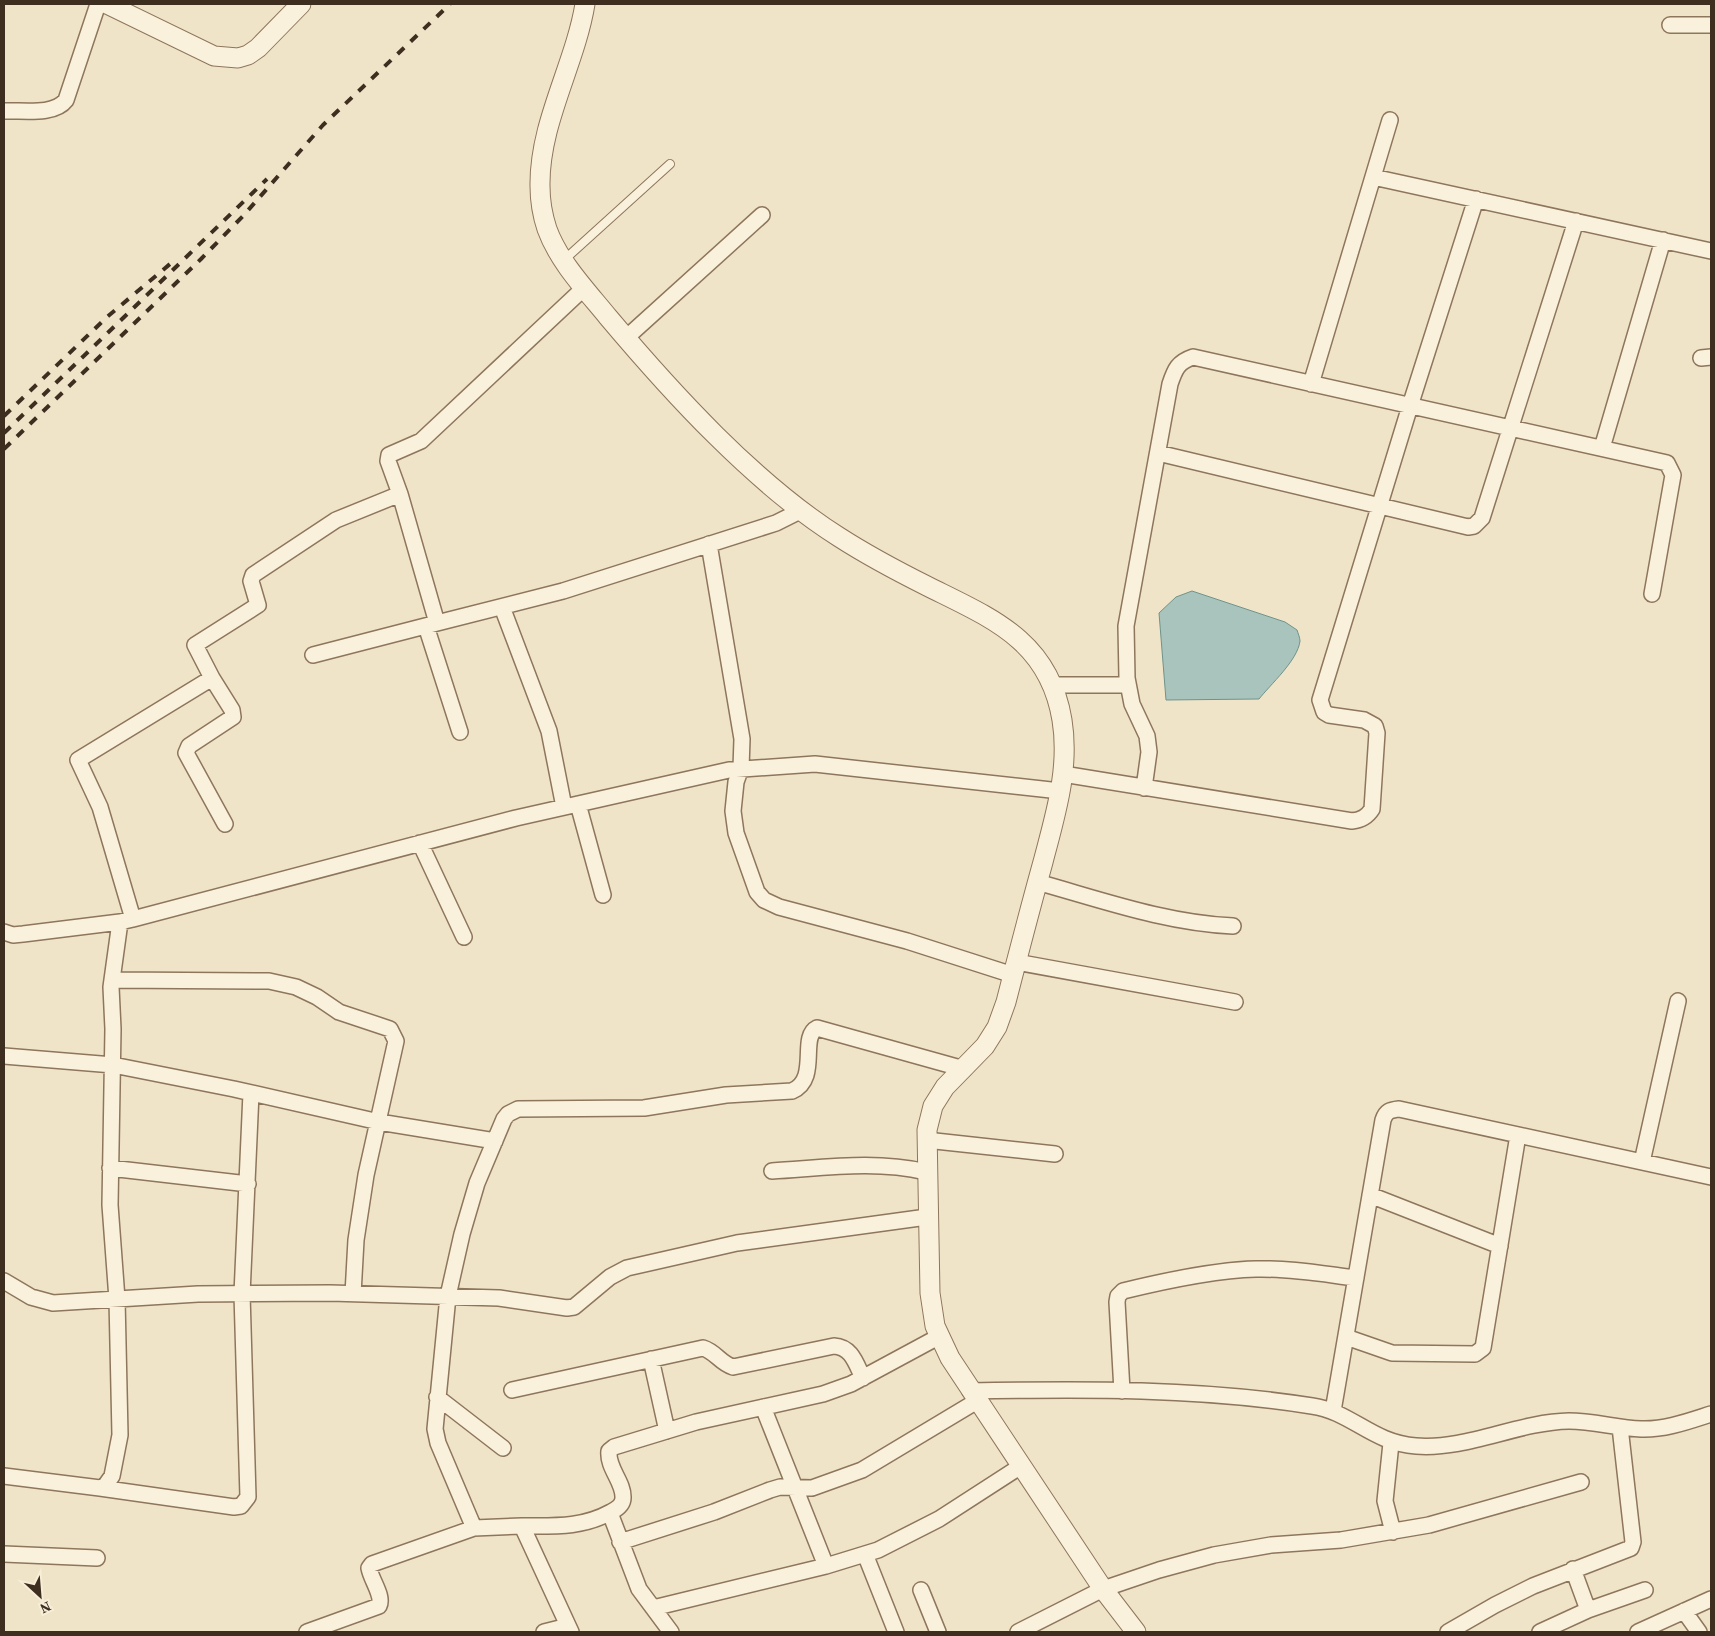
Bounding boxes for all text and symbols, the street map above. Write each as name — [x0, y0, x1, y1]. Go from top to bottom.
north arrow — [15, 1571, 65, 1621]
text: N — [37, 1596, 55, 1619]

